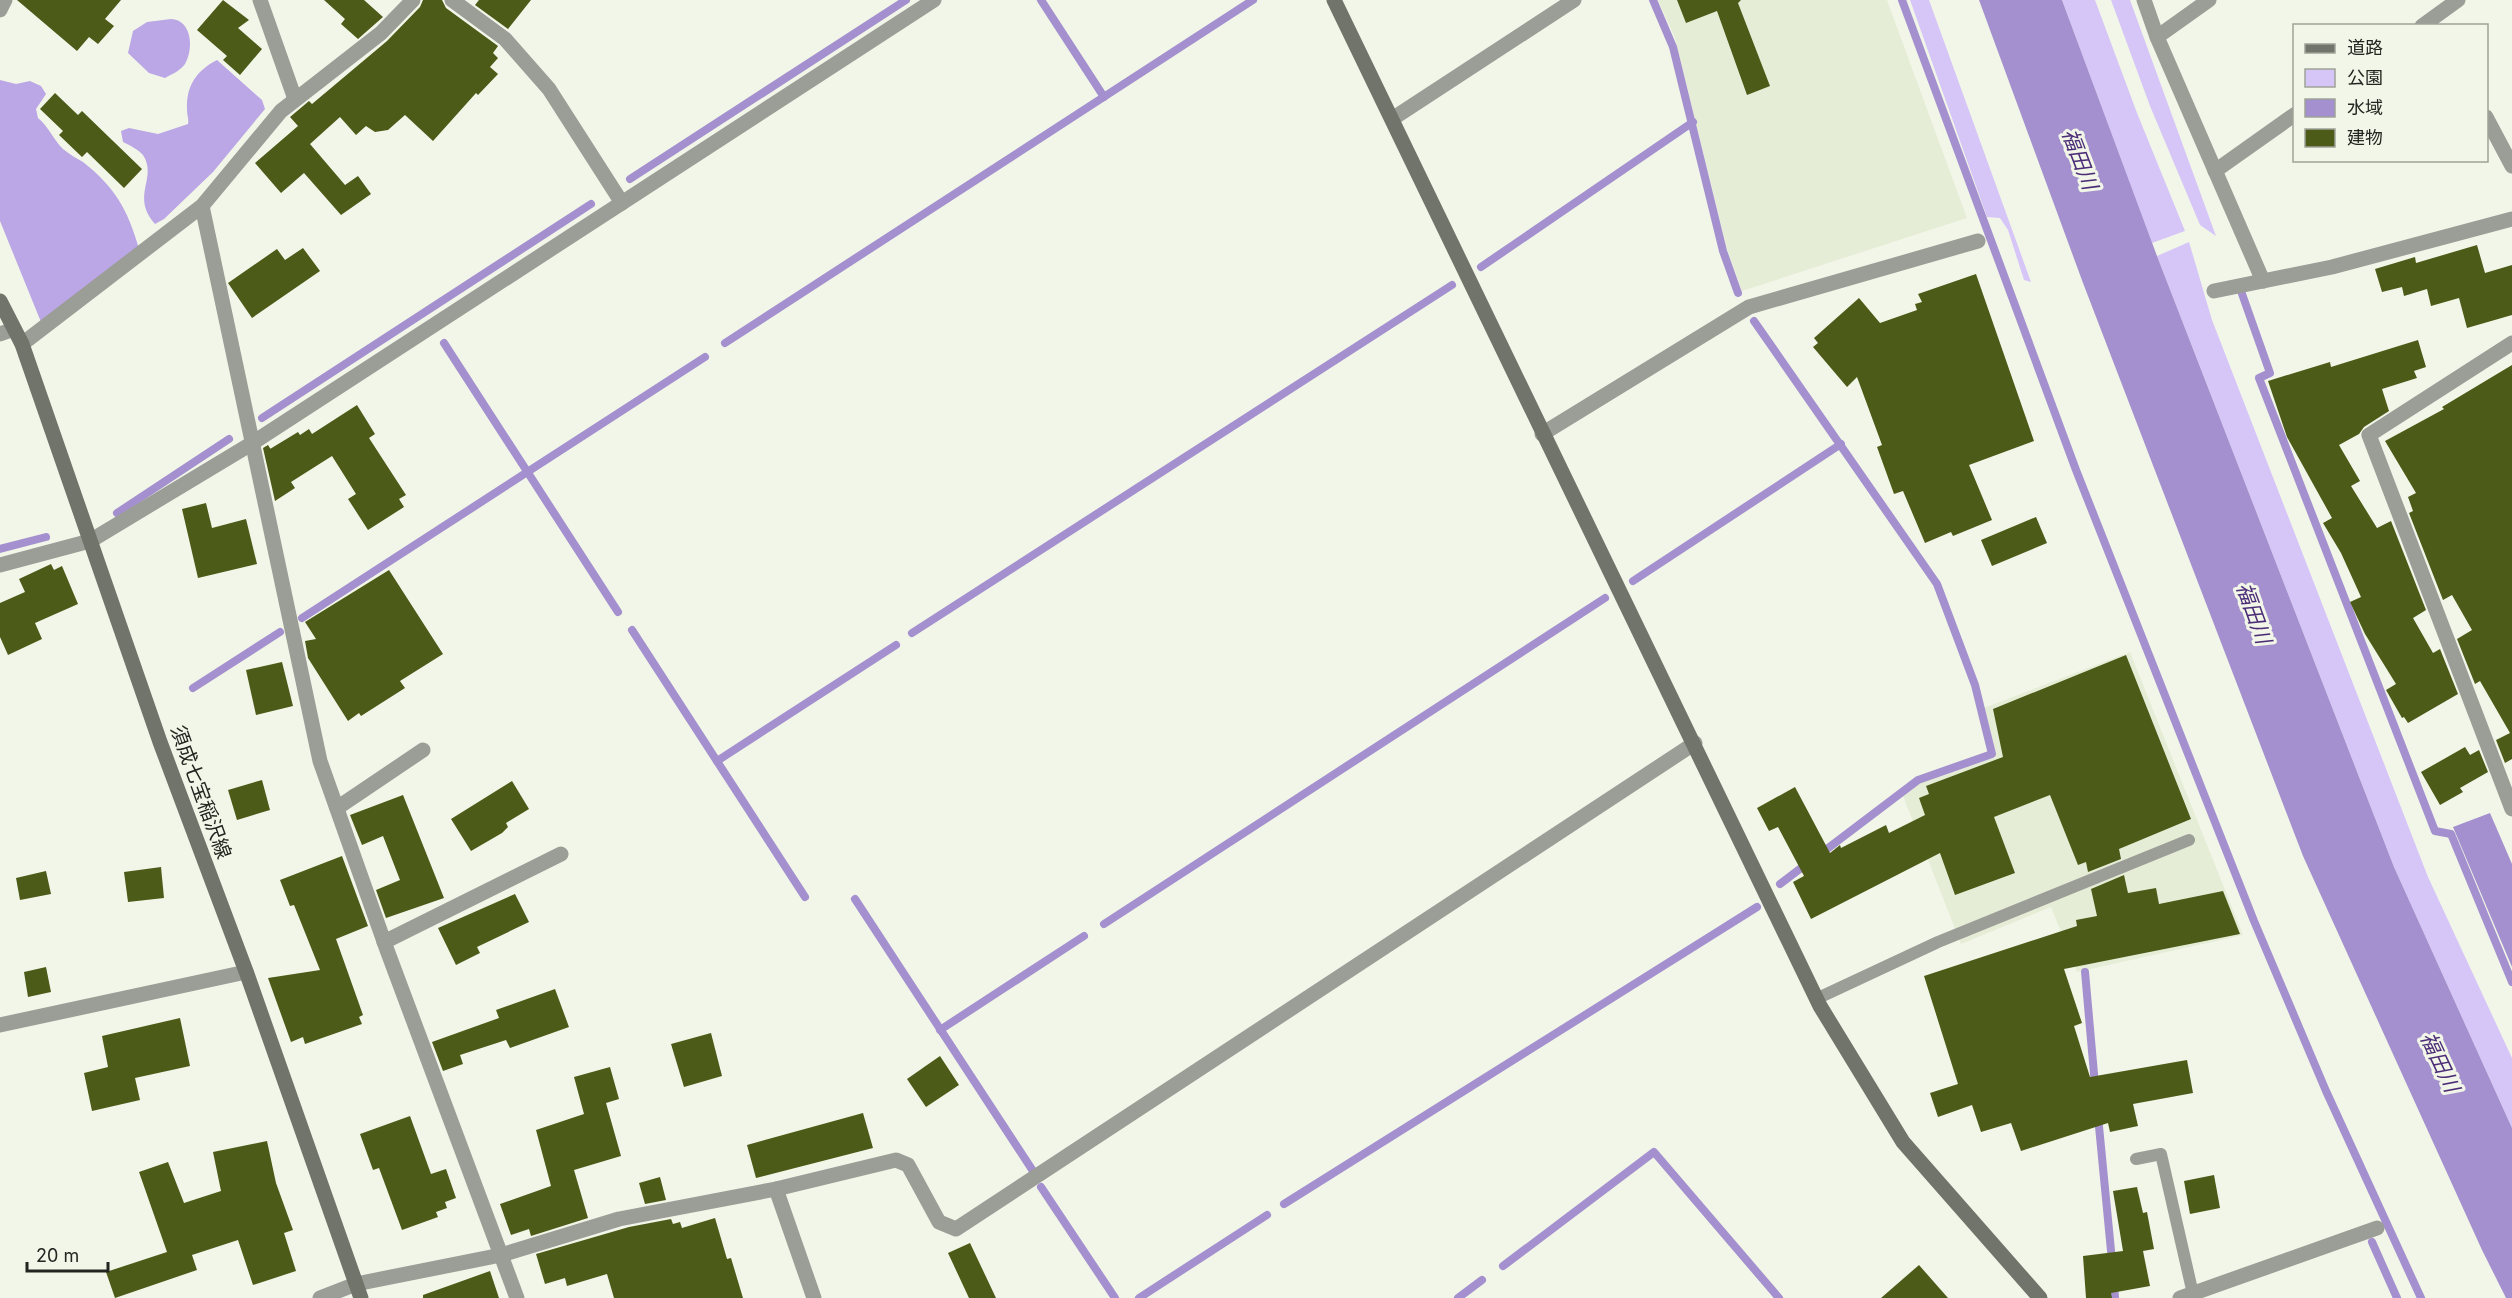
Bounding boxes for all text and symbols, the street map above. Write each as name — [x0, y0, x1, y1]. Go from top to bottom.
legend — [2293, 24, 2488, 162]
text: 道路 — [2347, 37, 2383, 58]
text: 公園 — [2347, 67, 2383, 88]
text: 水域 — [2347, 97, 2383, 118]
water label: 福田川 — [2057, 125, 2104, 195]
text: 建物 — [2347, 127, 2383, 148]
water label: 福田川 — [2231, 579, 2277, 649]
street label: 須成七宝稲沢線 — [166, 722, 236, 862]
water label: 福田川 — [2415, 1028, 2465, 1098]
scale bar — [27, 1235, 108, 1273]
text: 20 m — [36, 1245, 79, 1266]

